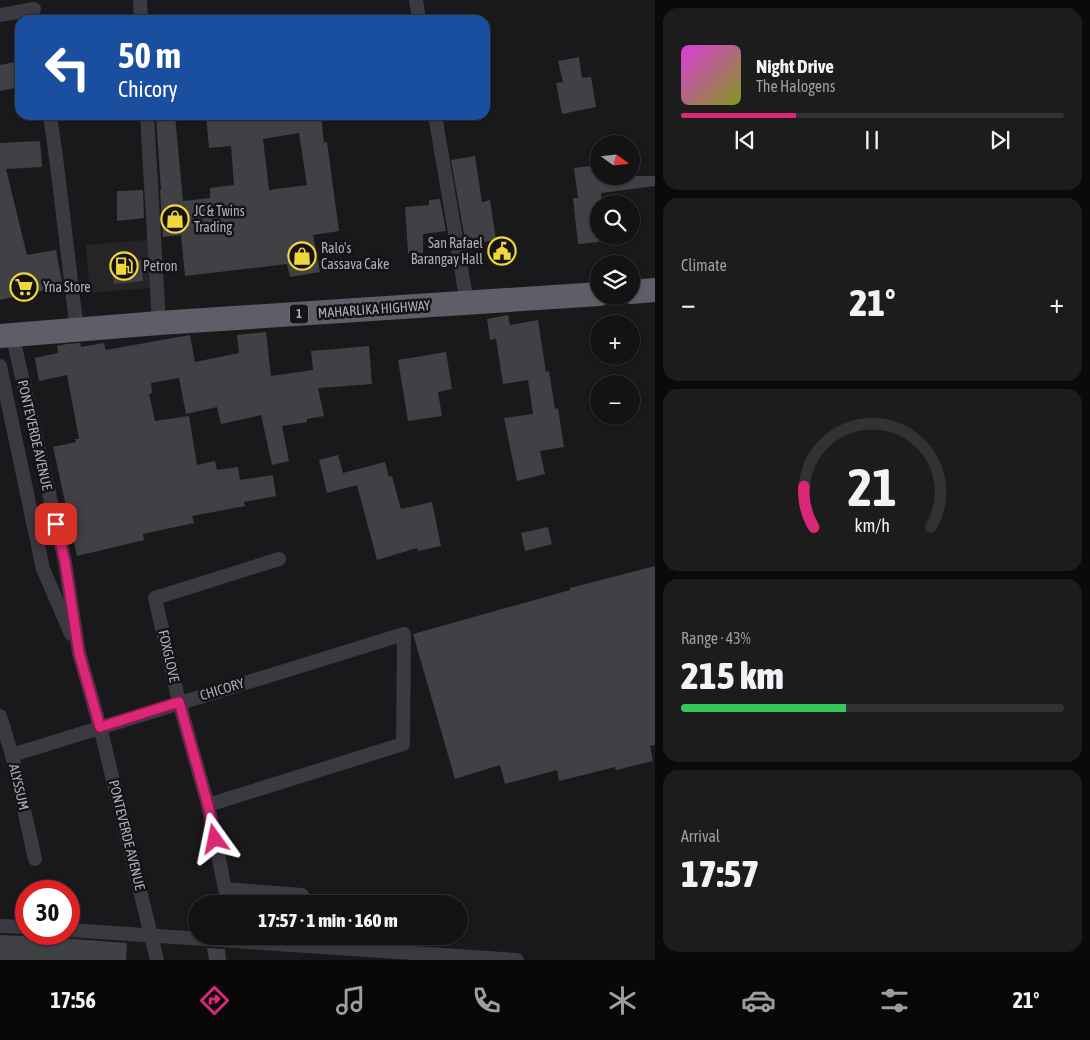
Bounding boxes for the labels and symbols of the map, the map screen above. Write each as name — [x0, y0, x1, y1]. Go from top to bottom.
north arrow — [590, 135, 640, 185]
place label: JC & Twins Trading — [194, 203, 245, 235]
shop icon: JC & Twins Trading — [160, 204, 190, 234]
place label: San Rafael Barangay Hall — [411, 235, 483, 267]
public building icon: San Rafael Barangay Hall — [487, 236, 517, 266]
place label: Ralo's Cassava Cake — [321, 240, 389, 272]
shop icon: Ralo's Cassava Cake — [287, 241, 317, 271]
fuel station icon: Petron — [109, 251, 139, 281]
place label: Petron — [143, 258, 178, 274]
supermarket icon: Yna Store — [9, 272, 39, 302]
place label: Yna Store — [43, 279, 91, 295]
street label: MAHARLIKA HIGHWAY — [317, 297, 431, 321]
road number: 1 — [290, 304, 308, 324]
street label: PONTEVERDE AVENUE — [15, 378, 55, 492]
pin — [35, 503, 77, 545]
street label: FOXGLOVE — [155, 628, 183, 684]
street label: CHICORY — [198, 675, 247, 703]
street label: ALYSSUM — [6, 762, 32, 812]
street label: PONTEVERDE AVENUE — [106, 778, 148, 892]
position arrow — [188, 812, 240, 864]
speed limit sign: 30 — [15, 880, 80, 945]

